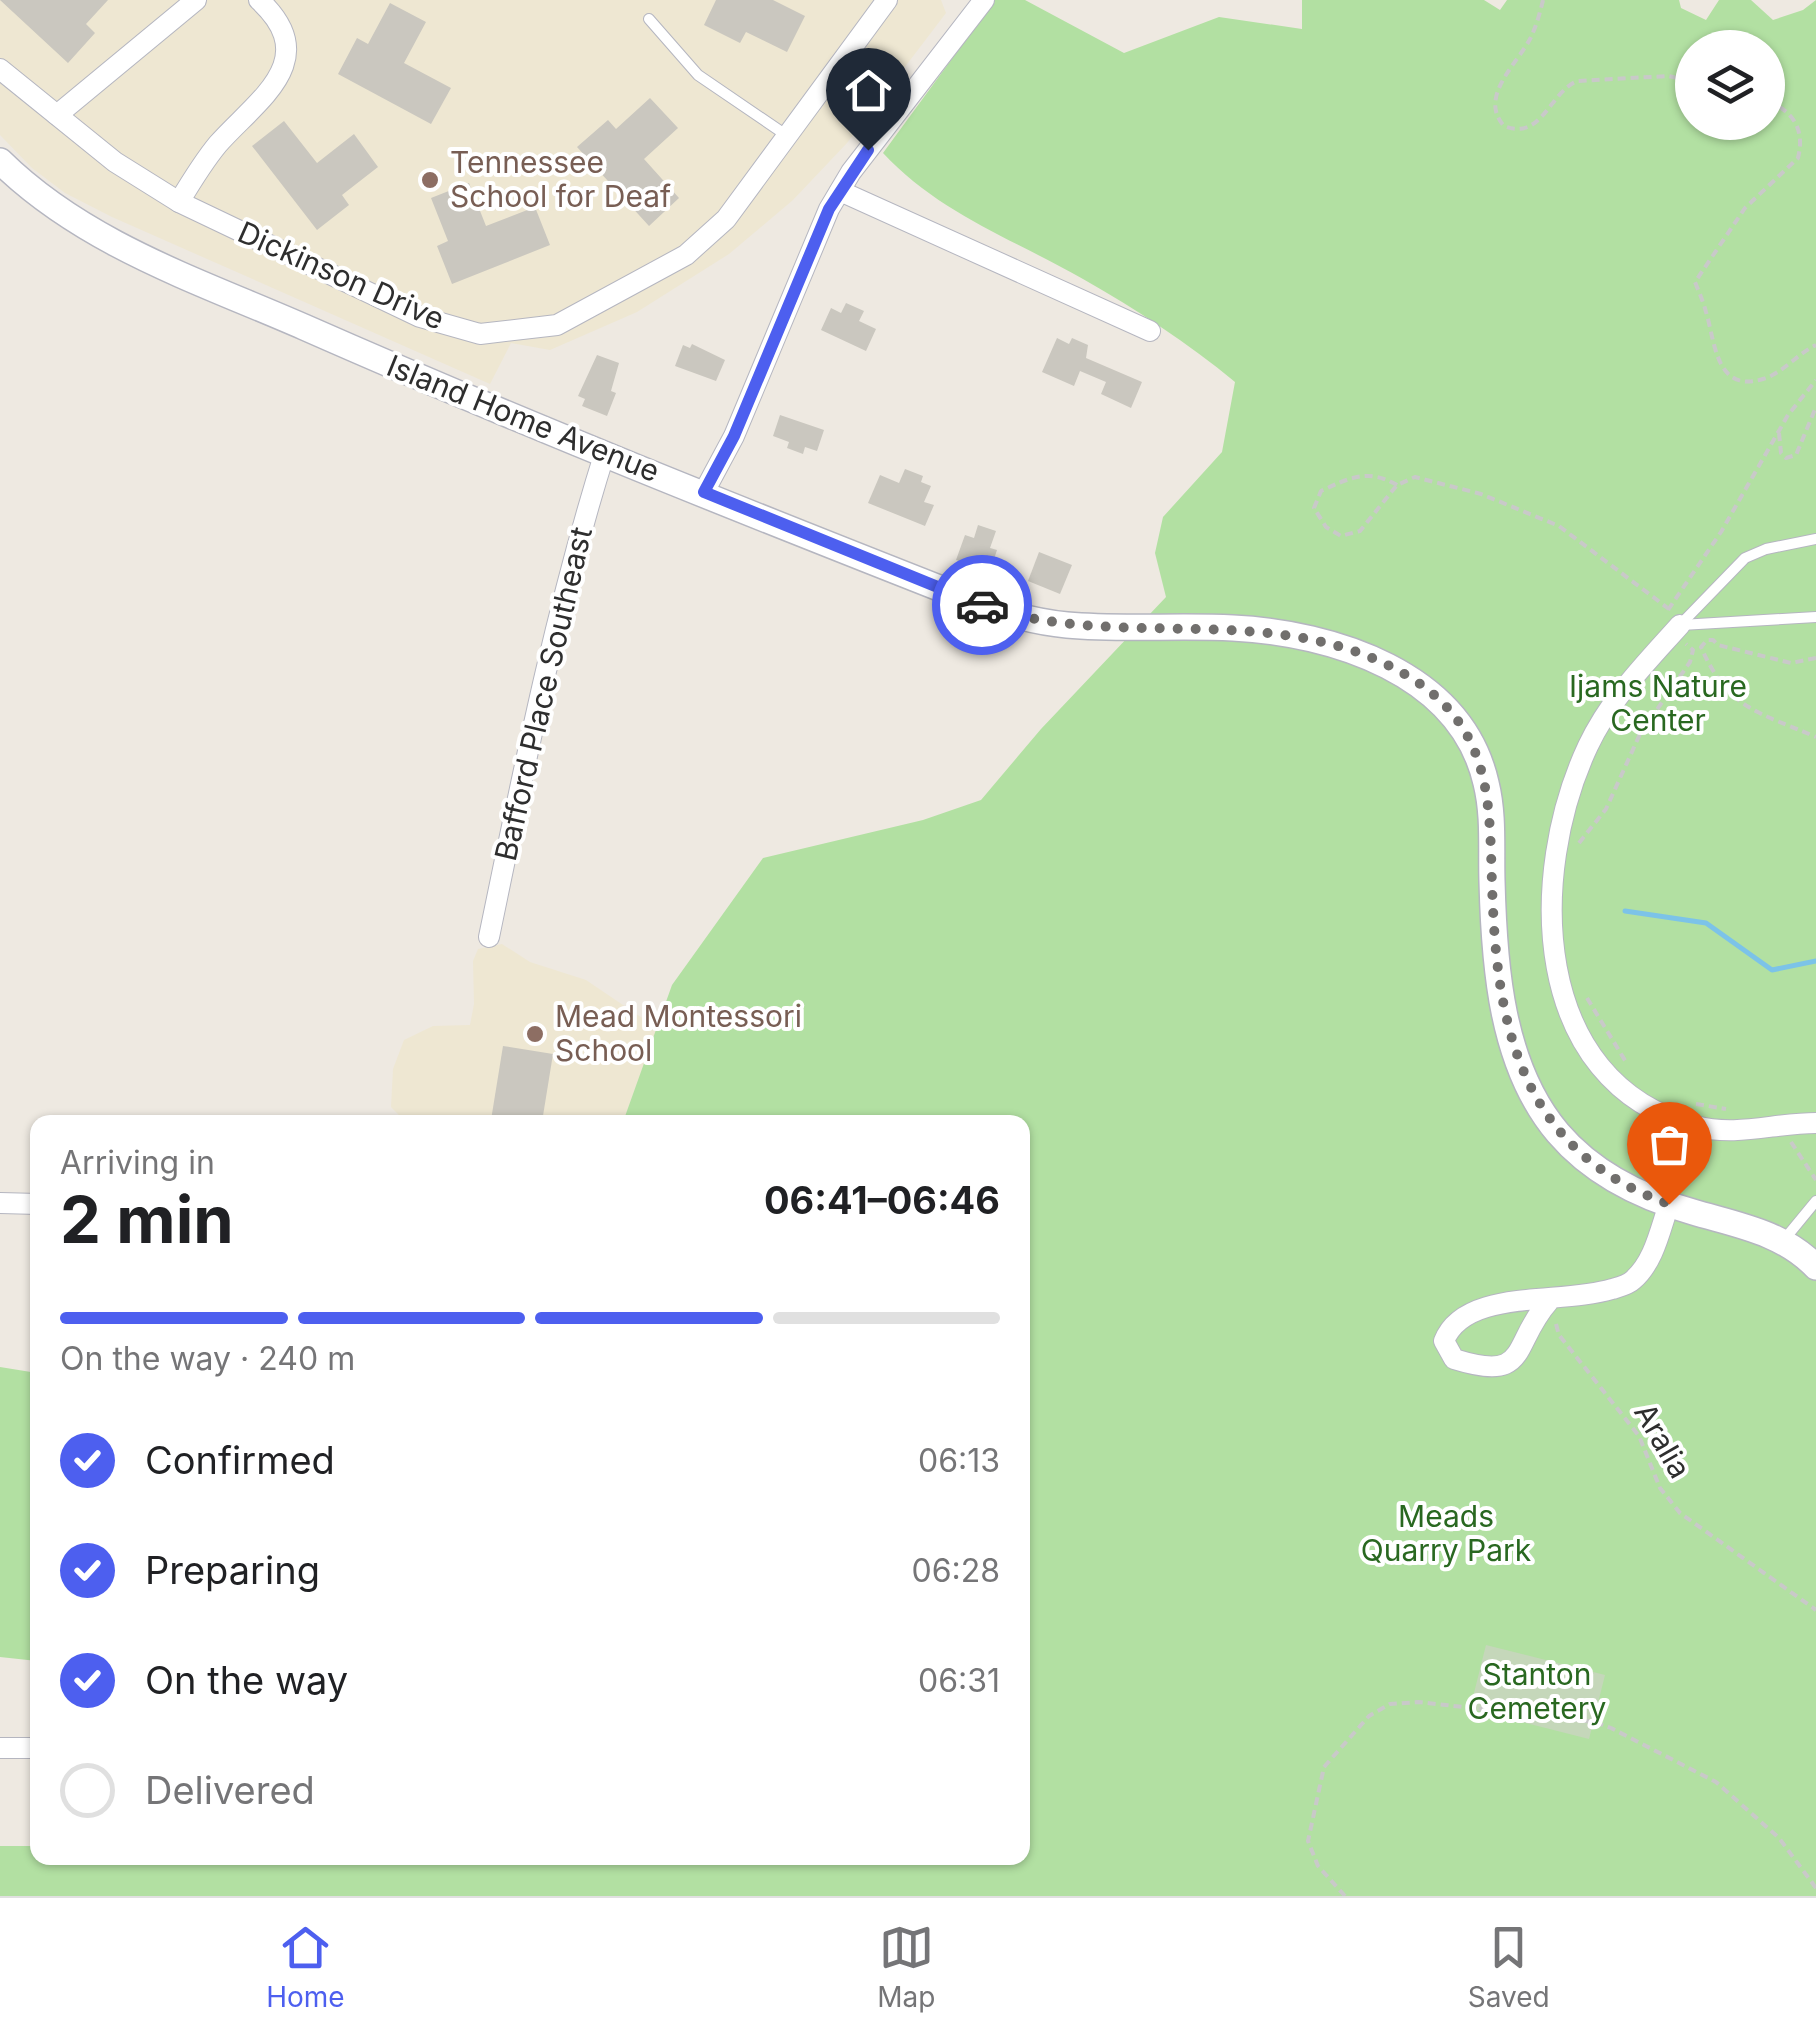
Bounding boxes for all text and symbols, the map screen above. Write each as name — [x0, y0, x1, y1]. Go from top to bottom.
map controls — [1675, 30, 1785, 140]
button: layers — [1675, 30, 1785, 140]
pin — [826, 48, 911, 151]
icon: home — [841, 63, 896, 118]
place label: Tennessee School for Deaf — [450, 144, 671, 214]
marker: Tennessee School for Deaf — [419, 169, 441, 191]
street label: Dickinson Drive — [233, 214, 450, 337]
street label: Island Home Avenue — [382, 347, 665, 489]
street label: Bafford Place Southeast — [487, 523, 599, 864]
courier — [932, 555, 1032, 655]
icon: car — [955, 578, 1010, 633]
park label: Ijams Nature Center — [1569, 668, 1747, 738]
place label: Mead Montessori School — [555, 998, 802, 1068]
marker: Mead Montessori School — [524, 1023, 546, 1045]
pin — [1627, 1102, 1712, 1205]
icon: bag — [1642, 1117, 1697, 1172]
text: Arriving in — [60, 1143, 215, 1182]
text: 06:41–06:46 — [764, 1177, 1000, 1223]
text: 2 min — [60, 1180, 234, 1259]
text: On the way · 240 m — [60, 1339, 355, 1378]
street label: Aralia — [1627, 1397, 1699, 1484]
icon: check — [60, 1433, 115, 1488]
text: Confirmed — [145, 1437, 335, 1483]
text: 06:13 — [918, 1441, 1000, 1480]
park label: Meads Quarry Park — [1361, 1498, 1532, 1568]
icon: check — [60, 1543, 115, 1598]
text: Preparing — [145, 1547, 320, 1593]
text: 06:28 — [911, 1551, 1000, 1590]
icon: check — [60, 1653, 115, 1708]
park label: Stanton Cemetery — [1468, 1656, 1607, 1726]
text: On the way — [145, 1657, 348, 1703]
text: 06:31 — [918, 1661, 1000, 1700]
text: Delivered — [145, 1767, 315, 1813]
tab: Home — [266, 1920, 345, 2014]
tab: Map — [877, 1920, 935, 2014]
tab: Saved — [1468, 1920, 1550, 2014]

